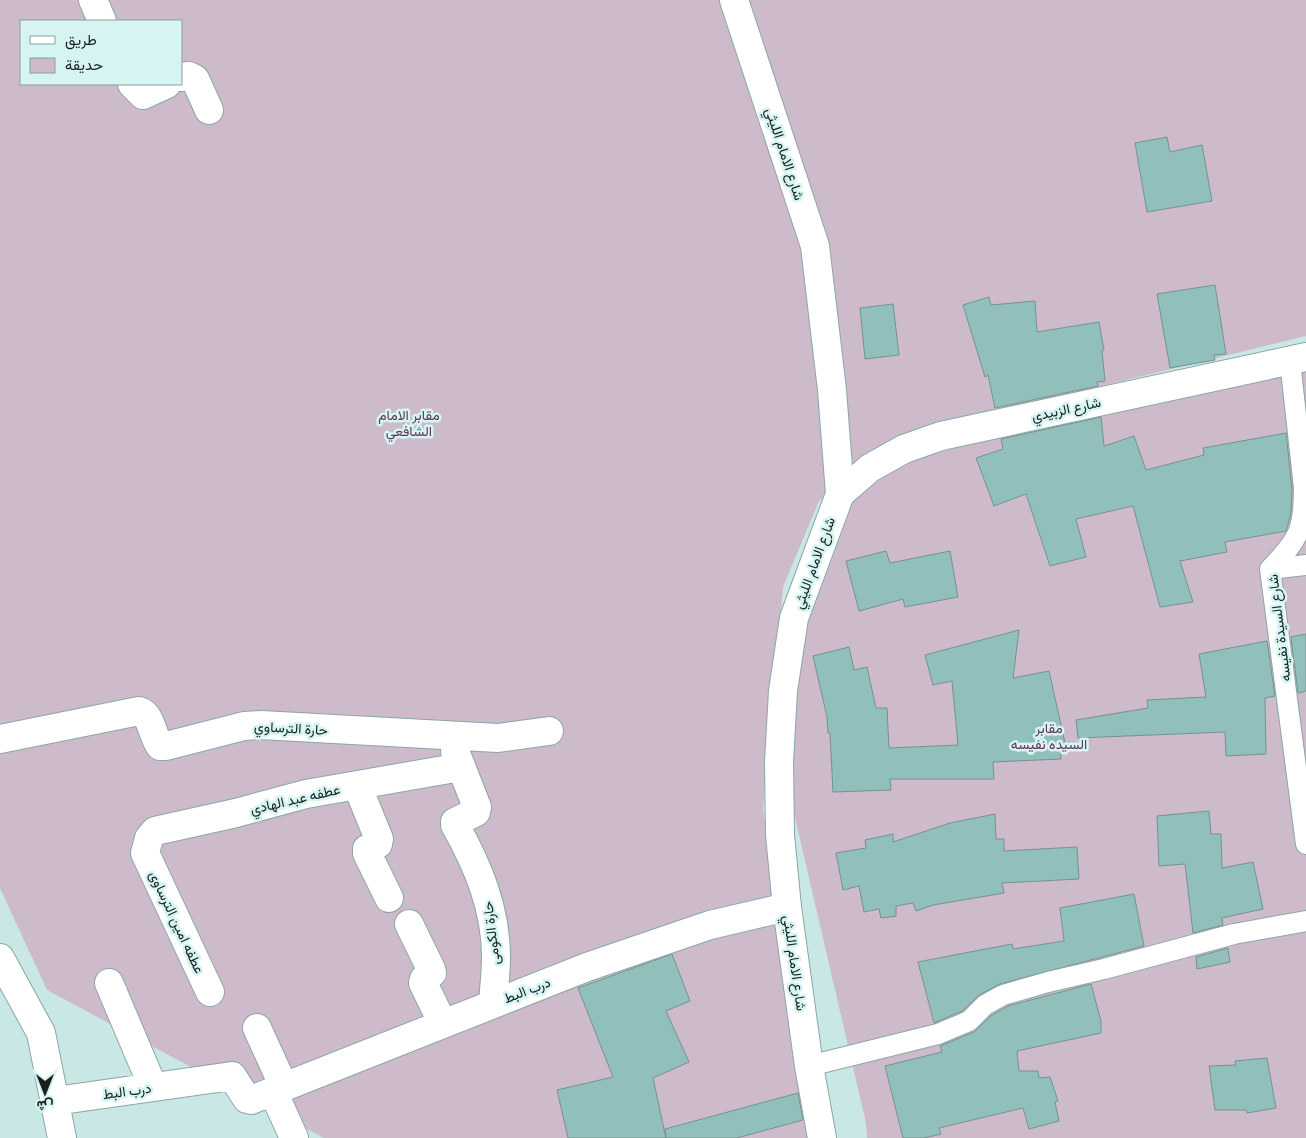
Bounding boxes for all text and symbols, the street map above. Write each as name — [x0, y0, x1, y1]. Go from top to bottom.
legend — [20, 20, 182, 85]
text: طريق — [65, 30, 97, 50]
text: حديقة — [65, 55, 103, 74]
street label: شارع الامام الليثي — [759, 105, 808, 204]
street label: شارع الزبيدي — [1030, 393, 1103, 428]
park label: مقابر الامام الشافعي — [378, 406, 440, 443]
street label: شارع الامام الليثي — [789, 515, 842, 612]
street label: شارع السيدة نفيسه — [1263, 573, 1297, 683]
street label: حارة الترساوي — [253, 717, 328, 742]
park label: مقابر السيده نفيسه — [1011, 719, 1087, 753]
street label: عطفه عبد الهادي — [248, 780, 342, 821]
street label: عطفه امين الترساوى — [145, 868, 209, 976]
street label: حارة الكومى — [478, 900, 504, 966]
street label: شارع الامام الليثي — [776, 914, 811, 1012]
street label: درب البط — [501, 973, 553, 1007]
north arrow — [20, 1068, 70, 1118]
street label: درب البط — [102, 1079, 153, 1103]
text: ش — [36, 1097, 53, 1115]

